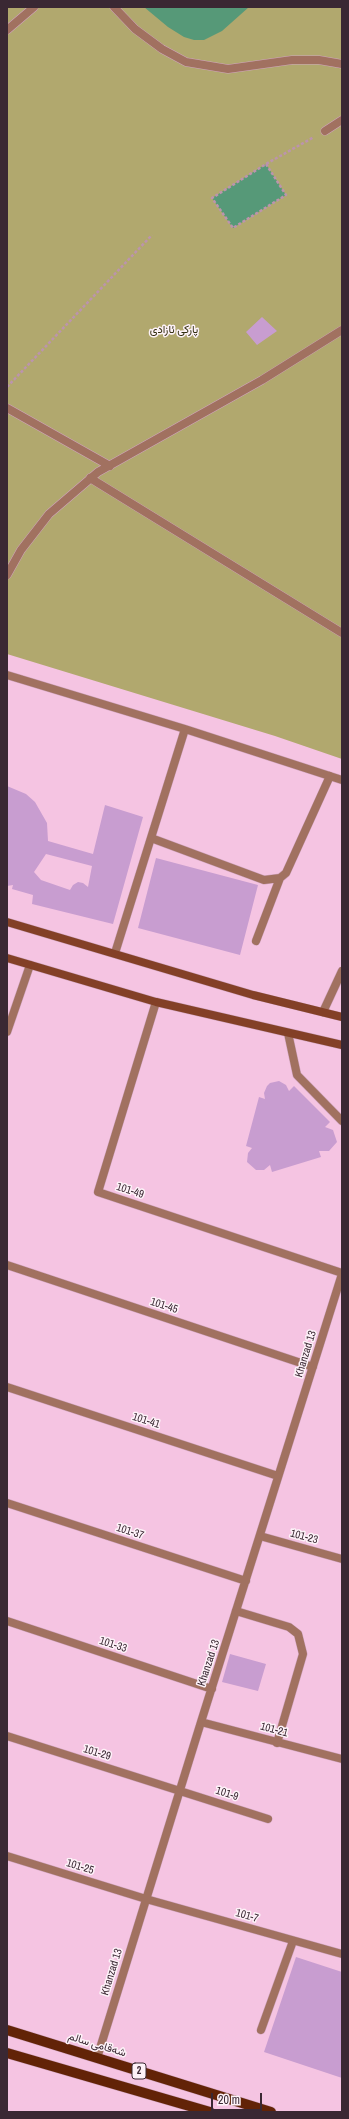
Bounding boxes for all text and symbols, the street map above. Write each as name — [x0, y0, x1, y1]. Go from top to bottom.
park label: پارکی ئازادی — [150, 323, 198, 337]
street label: 101-49 — [115, 1180, 145, 1202]
street label: 101-45 — [149, 1295, 179, 1317]
street label: Khanzad 13 — [293, 1329, 319, 1379]
street label: 101-41 — [131, 1410, 161, 1432]
street label: 101-37 — [115, 1521, 145, 1543]
street label: 101-23 — [289, 1527, 319, 1547]
street label: 101-33 — [98, 1634, 128, 1656]
street label: Khanzad 13 — [195, 1638, 223, 1688]
street label: 101-21 — [259, 1720, 289, 1740]
street label: 101-29 — [82, 1743, 112, 1763]
street label: 101-9 — [214, 1784, 240, 1804]
street label: 101-25 — [65, 1857, 95, 1877]
street label: 101-7 — [234, 1906, 260, 1926]
street label: Khanzad 13 — [99, 1947, 125, 1997]
street label: شەقامی سالم — [67, 2030, 127, 2060]
road number: 2 — [132, 2063, 146, 2079]
scale bar — [213, 2085, 264, 2111]
text: 20 m — [218, 2092, 240, 2108]

